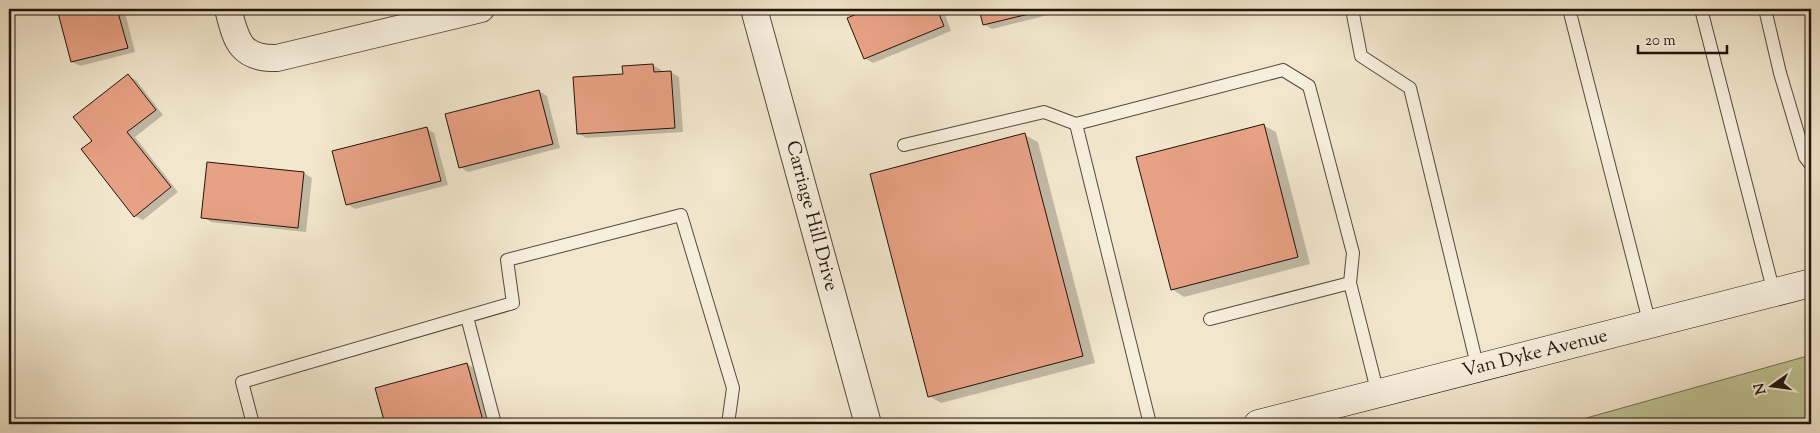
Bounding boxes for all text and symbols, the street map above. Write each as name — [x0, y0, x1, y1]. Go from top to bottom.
scale bar — [1638, 22, 1726, 54]
text: 20 m — [1645, 31, 1676, 52]
street label: Carriage Hill Drive — [778, 138, 844, 294]
street label: Van Dyke Avenue — [1459, 323, 1611, 385]
north arrow — [1748, 360, 1798, 410]
text: N — [1750, 381, 1772, 397]

